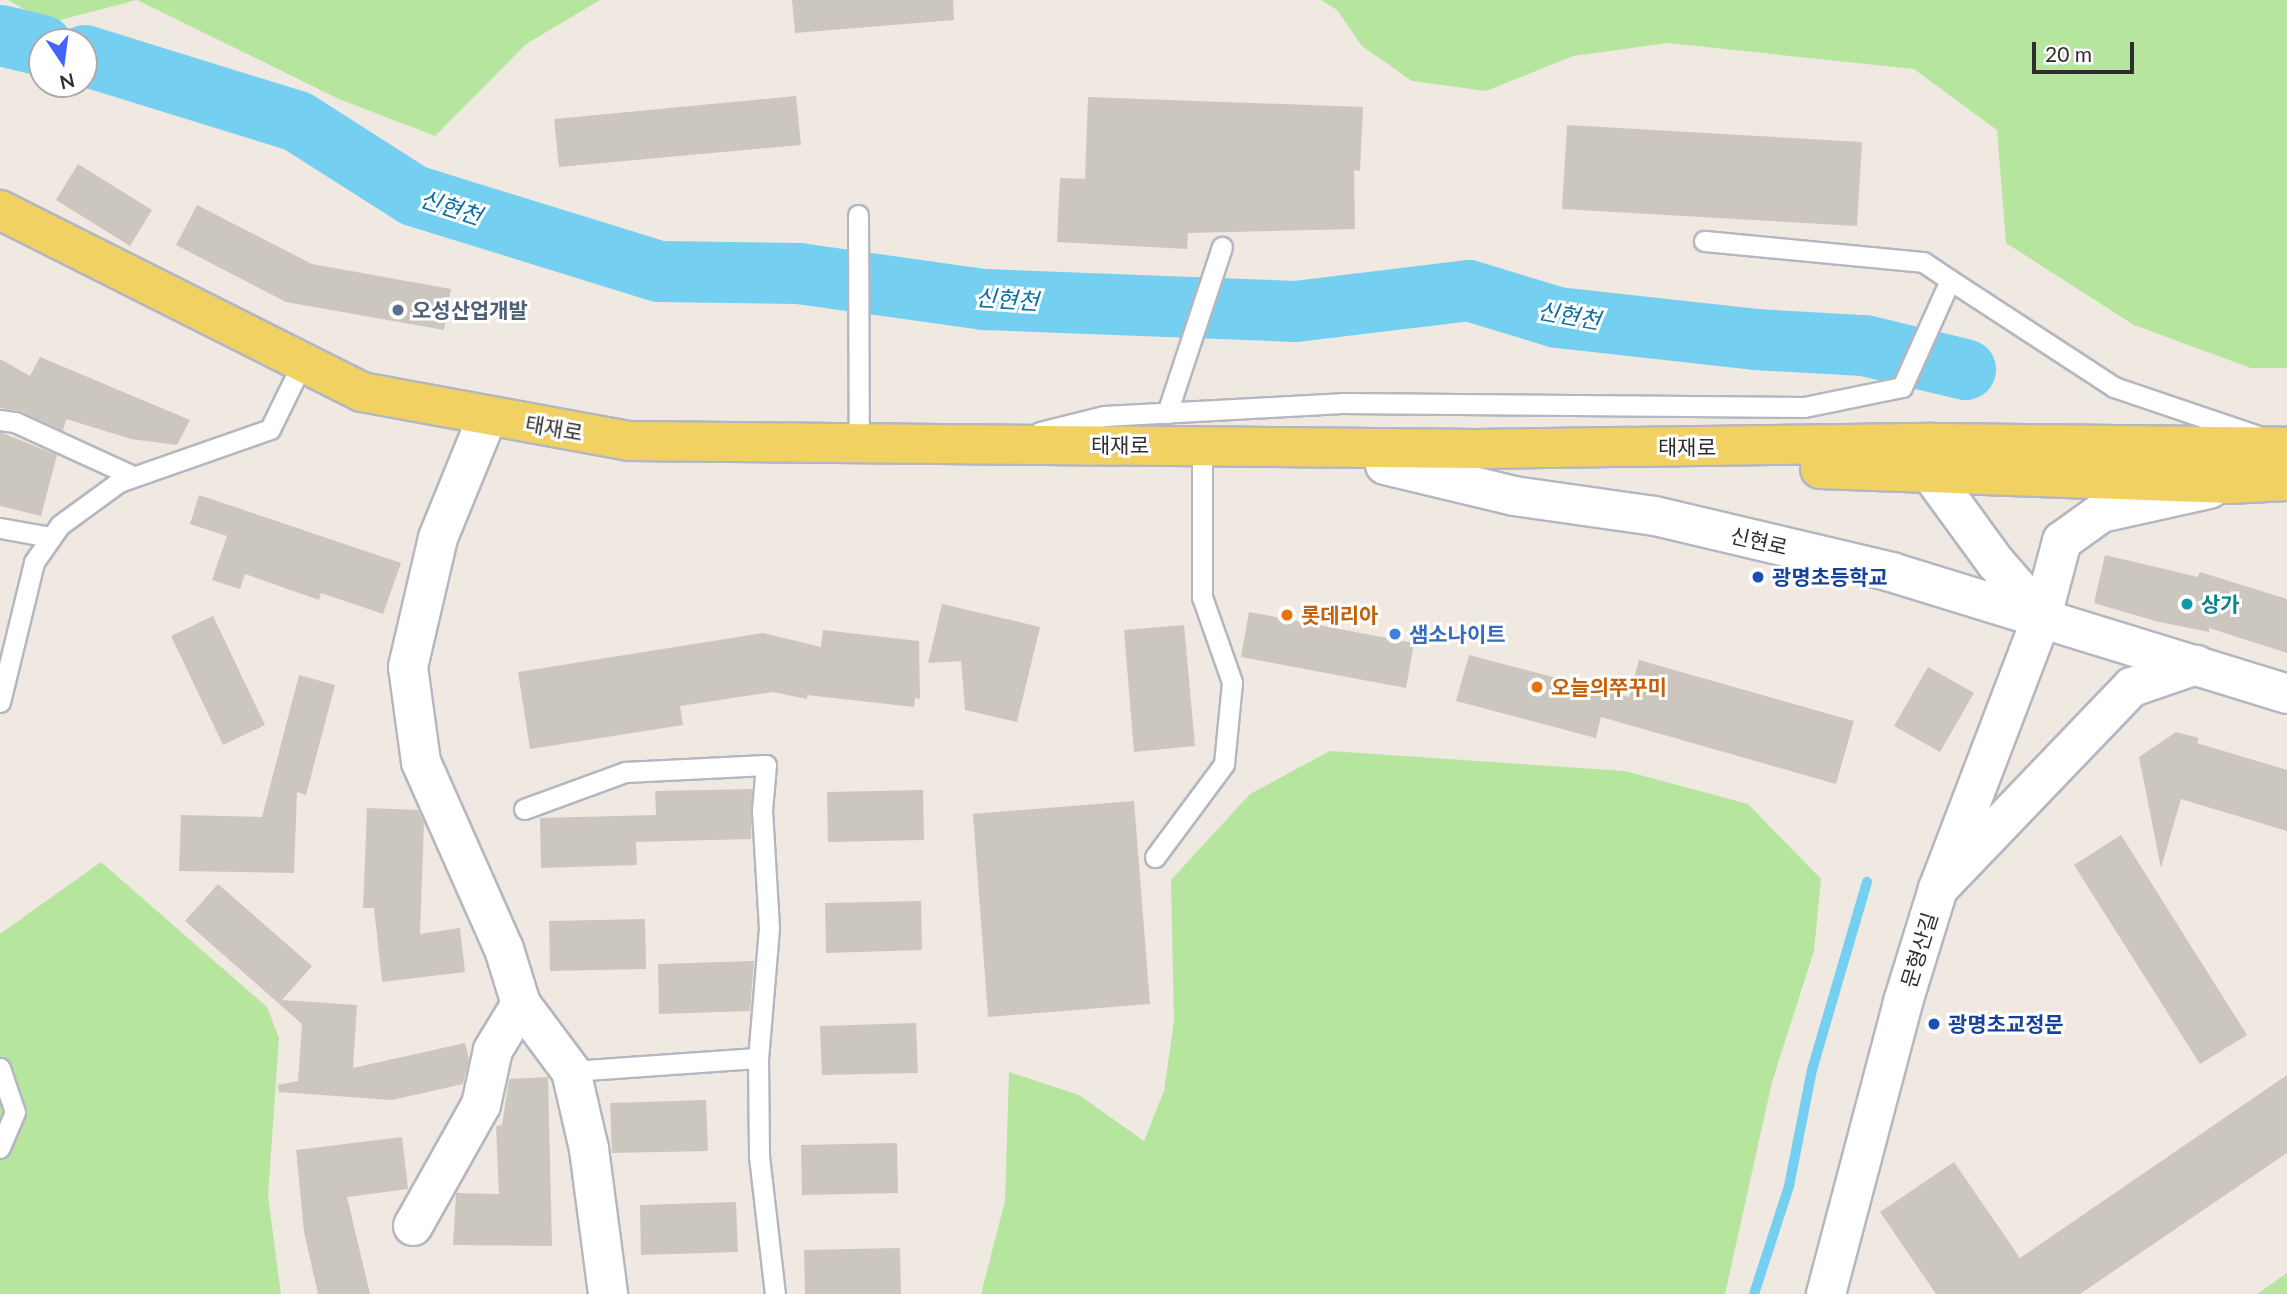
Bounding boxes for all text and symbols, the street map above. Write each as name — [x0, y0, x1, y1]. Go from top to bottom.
north arrow — [28, 28, 98, 98]
scale bar — [2035, 28, 2136, 72]
text: 20 m — [2045, 41, 2092, 66]
text: N — [58, 69, 77, 95]
water label: 신현천 — [417, 184, 485, 230]
water label: 신현천 — [974, 283, 1040, 315]
water label: 신현천 — [1535, 296, 1603, 334]
place label: 오성산업개발 — [412, 297, 528, 323]
marker: 오성산업개발 — [390, 302, 406, 318]
street label: 태재로 — [523, 411, 585, 445]
street label: 태재로 — [1091, 432, 1149, 458]
street label: 태재로 — [1658, 434, 1716, 460]
street label: 신현로 — [1728, 522, 1790, 560]
place label: 광명초등학교 — [1772, 564, 1888, 590]
marker: 광명초등학교 — [1750, 569, 1766, 585]
place label: 상가 — [2201, 591, 2240, 617]
marker: 상가 — [2179, 596, 2195, 612]
place label: 롯데리아 — [1301, 602, 1378, 628]
marker: 롯데리아 — [1279, 607, 1295, 623]
place label: 샘소나이트 — [1409, 621, 1506, 647]
marker: 샘소나이트 — [1387, 626, 1403, 642]
place label: 오늘의쭈꾸미 — [1551, 674, 1667, 700]
marker: 오늘의쭈꾸미 — [1529, 679, 1545, 695]
street label: 문형산길 — [1896, 909, 1942, 991]
place label: 광명초교정문 — [1948, 1011, 2064, 1037]
marker: 광명초교정문 — [1926, 1016, 1942, 1032]

